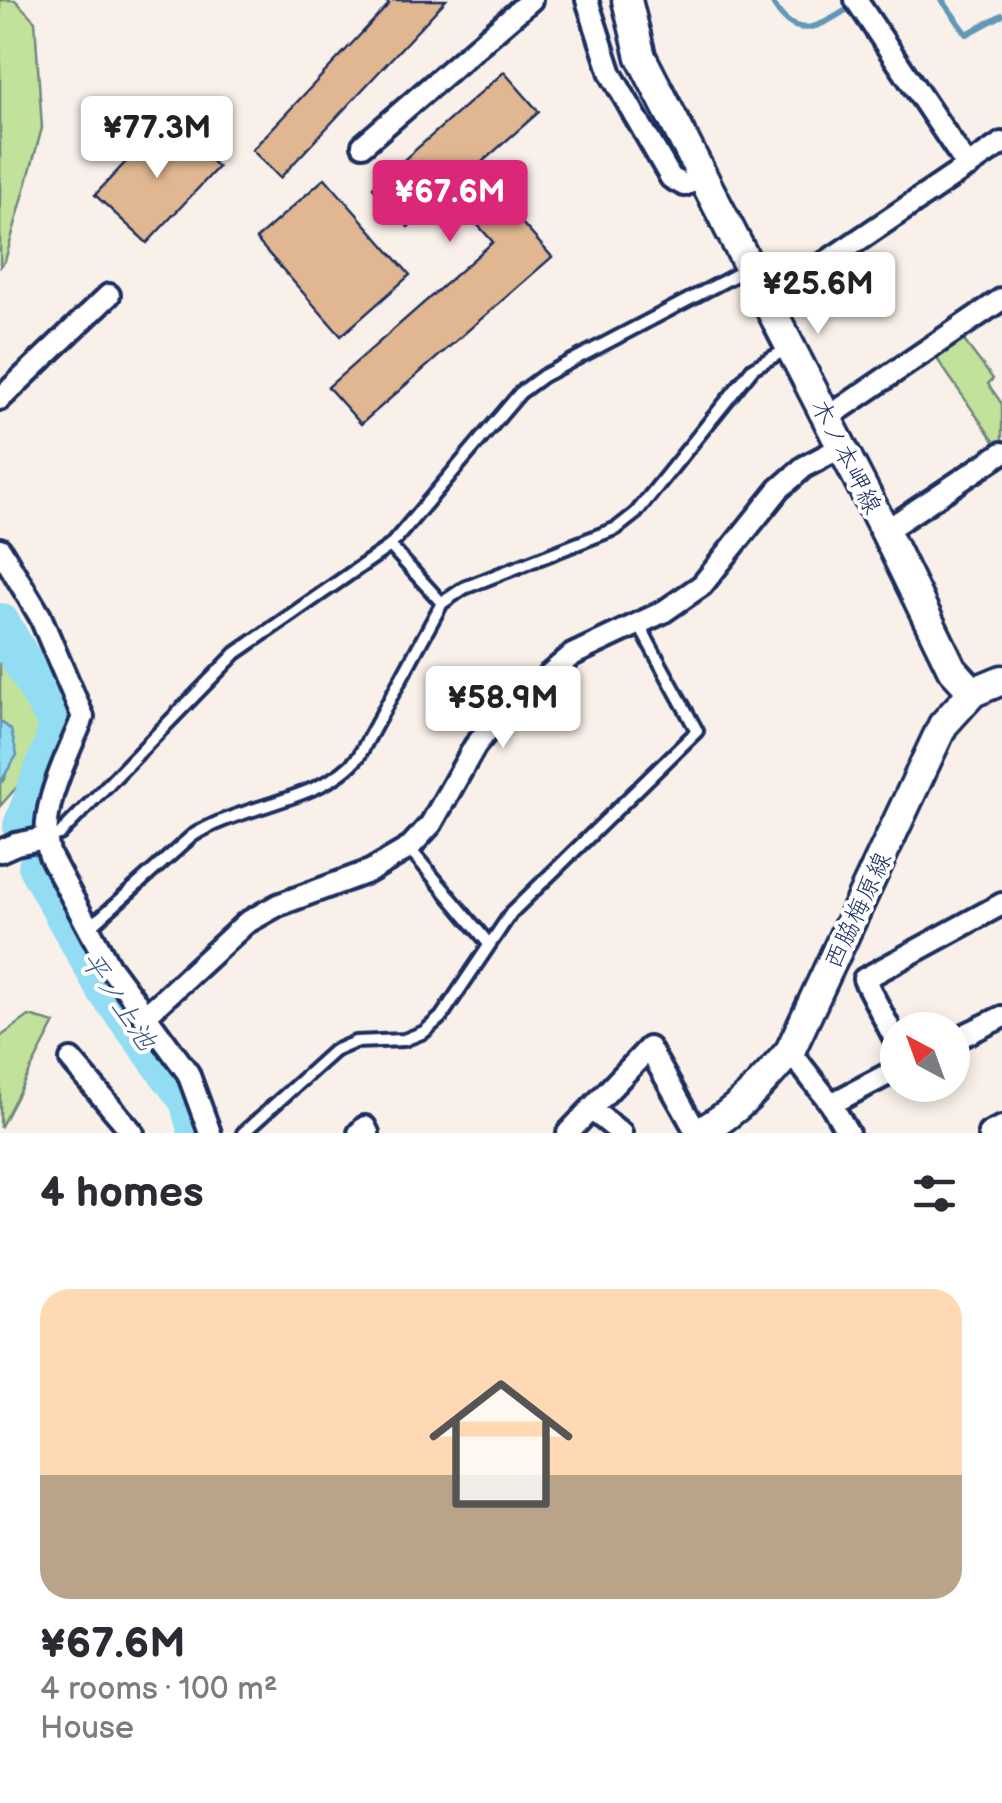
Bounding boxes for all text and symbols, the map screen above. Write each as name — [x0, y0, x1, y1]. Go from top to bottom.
pin: ¥77.3M — [76, 96, 238, 181]
text: ¥77.3M — [103, 109, 211, 148]
pin: ¥67.6M — [369, 160, 531, 245]
text: ¥67.6M — [395, 173, 505, 212]
pin: ¥25.6M — [737, 252, 899, 337]
text: ¥25.6M — [762, 265, 874, 304]
street label: 木ノ本岬線 — [803, 394, 888, 519]
pin: ¥58.9M — [422, 666, 584, 751]
text: ¥58.9M — [448, 679, 558, 718]
street label: 西脇梅原線 — [818, 847, 899, 974]
water label: 平ノ上池 — [73, 945, 163, 1057]
north arrow — [880, 1012, 970, 1102]
map controls — [880, 1012, 970, 1102]
icon: filters — [907, 1166, 962, 1221]
text: 4 homes — [40, 1168, 204, 1219]
icon: home — [411, 1354, 591, 1534]
text: ¥67.6M — [40, 1619, 185, 1670]
text: 4 rooms · 100 m² — [40, 1670, 278, 1709]
text: House — [40, 1709, 134, 1748]

